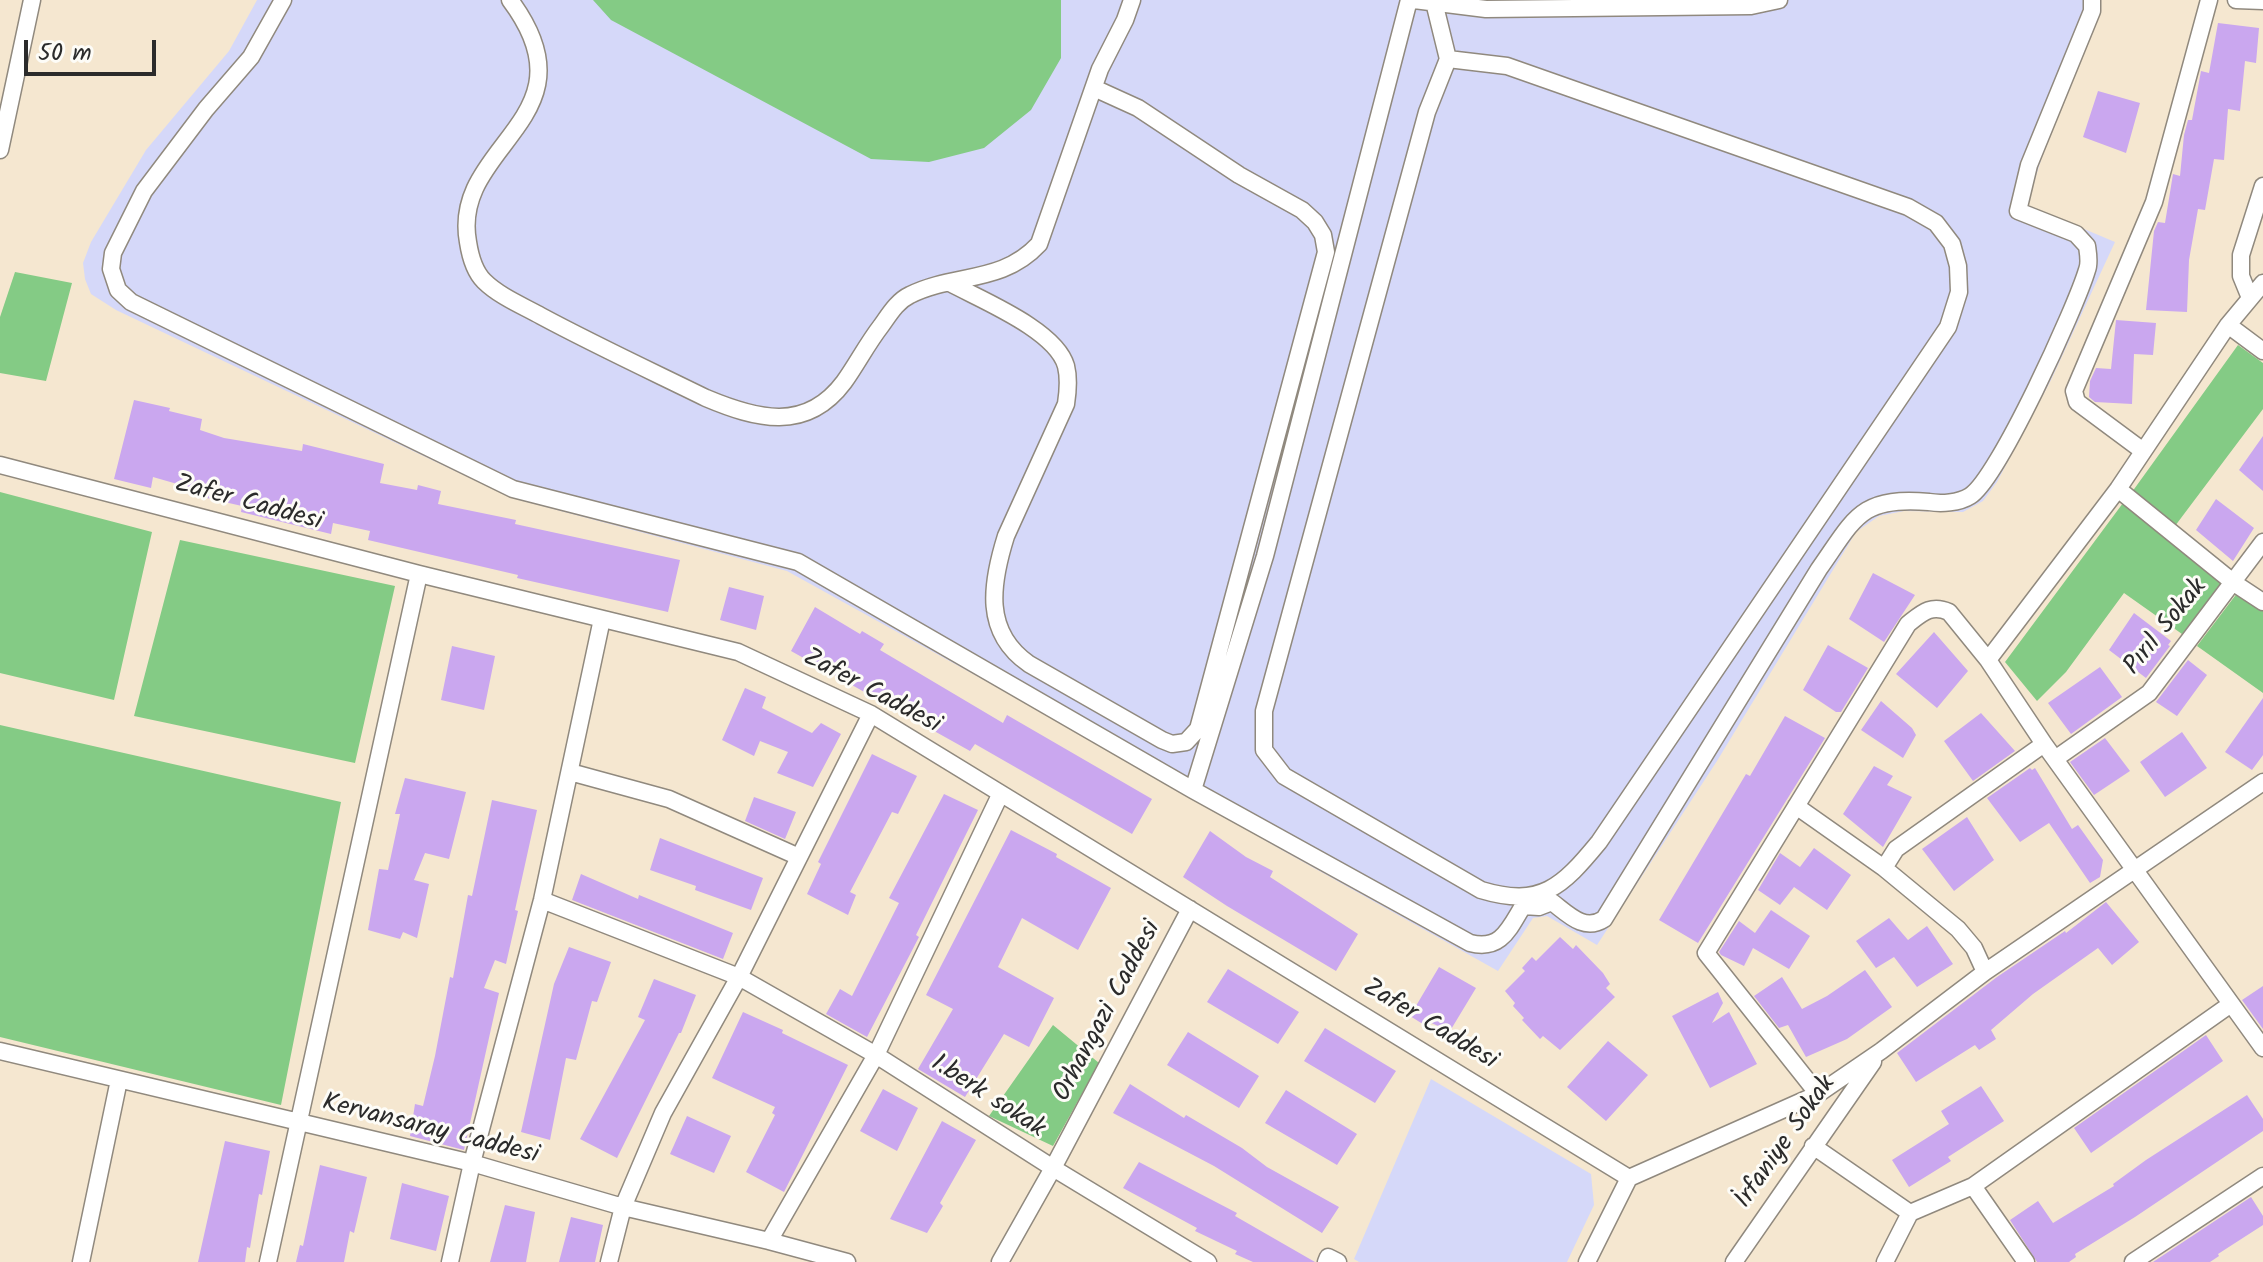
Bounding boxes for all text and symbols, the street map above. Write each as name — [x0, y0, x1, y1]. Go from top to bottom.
scale bar — [28, 24, 160, 74]
text: 50 m — [38, 34, 92, 73]
street label: Zafer Caddesi — [171, 470, 325, 540]
street label: Pırıl Sokak — [2119, 573, 2215, 683]
street label: Zafer Caddesi — [797, 644, 945, 742]
street label: Orhangazi Caddesi — [1048, 916, 1170, 1108]
street label: Zafer Caddesi — [1356, 974, 1502, 1078]
street label: 1.berk sokak — [924, 1049, 1050, 1147]
street label: İrfaniye Sokak — [1730, 1070, 1844, 1216]
street label: Kervansaray Caddesi — [318, 1089, 542, 1173]

